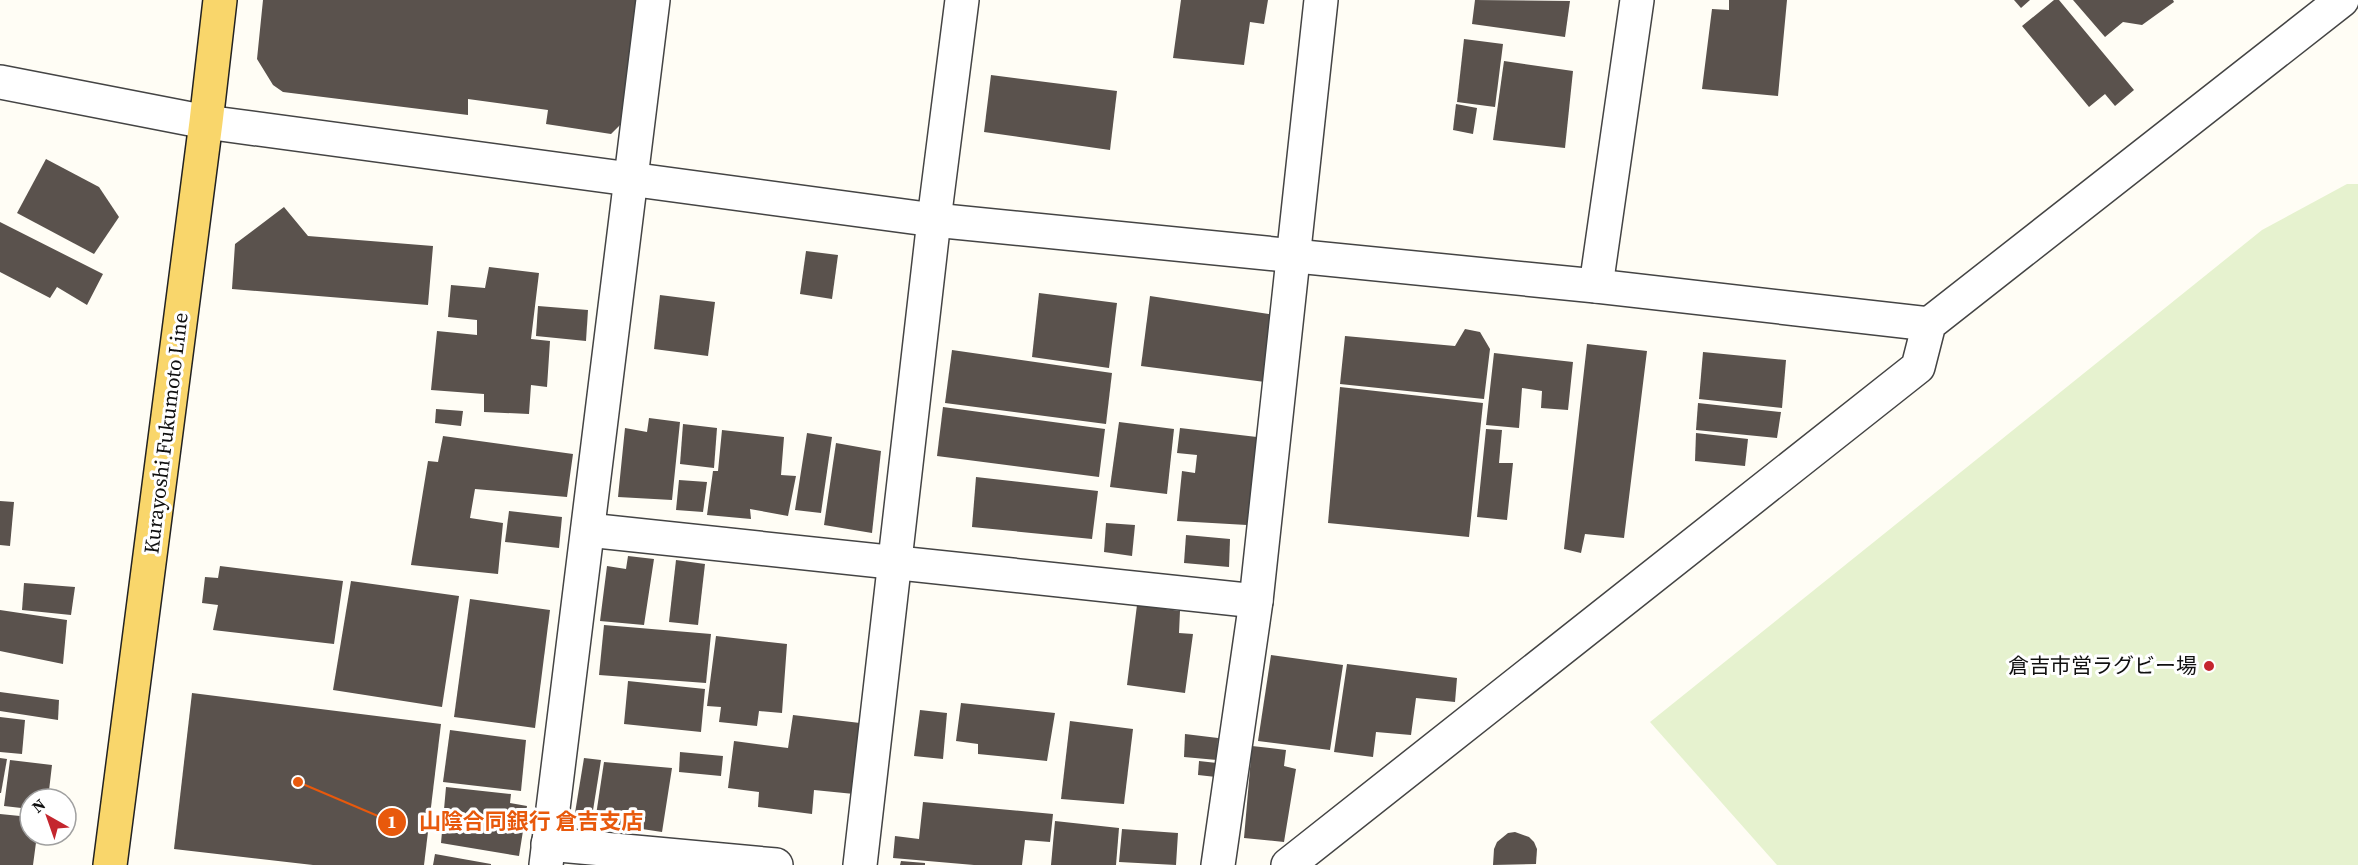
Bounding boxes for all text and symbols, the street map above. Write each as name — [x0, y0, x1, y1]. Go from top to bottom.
street label: Kurayoshi Fukumoto Line — [136, 311, 195, 555]
place label: 倉吉市営ラグビー場 — [2008, 651, 2197, 680]
marker: 倉吉市営ラグビー場 — [2202, 659, 2216, 673]
north arrow — [18, 787, 78, 847]
text: N — [27, 793, 50, 818]
callout: 山陰合同銀行 倉吉支店 — [377, 802, 656, 842]
text: 山陰合同銀行 倉吉支店 — [419, 806, 643, 836]
text: 1 — [387, 809, 397, 834]

